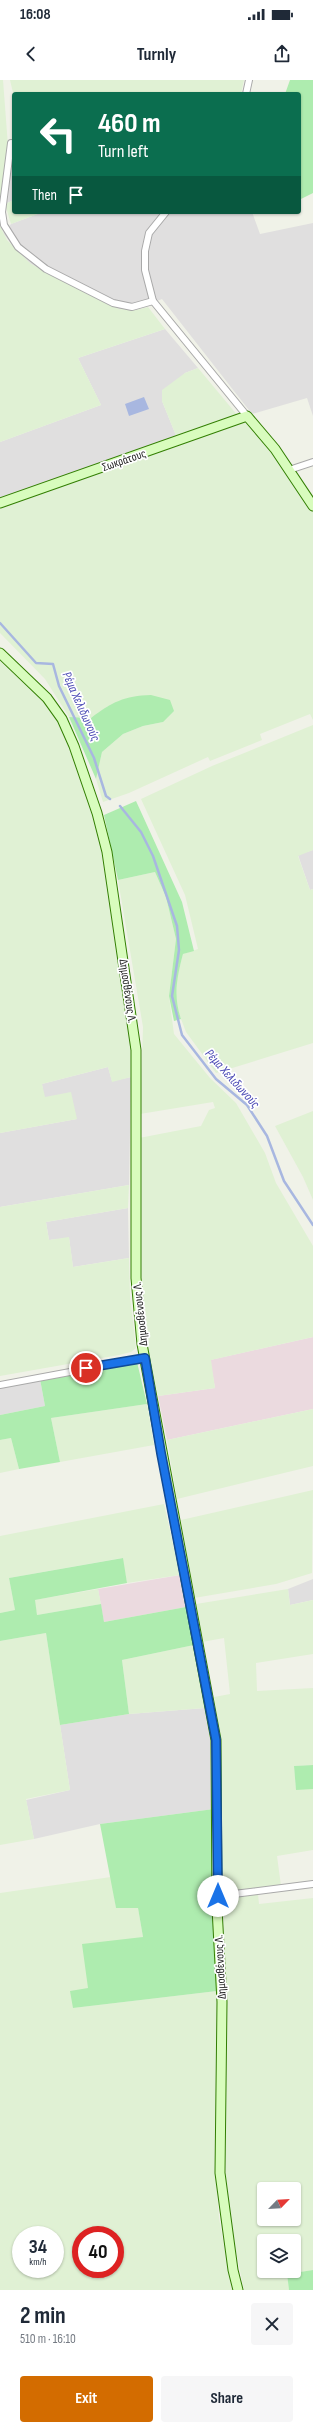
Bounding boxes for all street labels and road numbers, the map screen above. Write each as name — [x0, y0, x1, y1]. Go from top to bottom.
street label: Σωκράτους — [100, 446, 148, 475]
street label: Δημοσθένους Λ. — [116, 958, 139, 1024]
street label: Δημοσθένους Λ. — [130, 1281, 151, 1347]
street label: Δημοσθένους Λ. — [211, 1935, 230, 1999]

